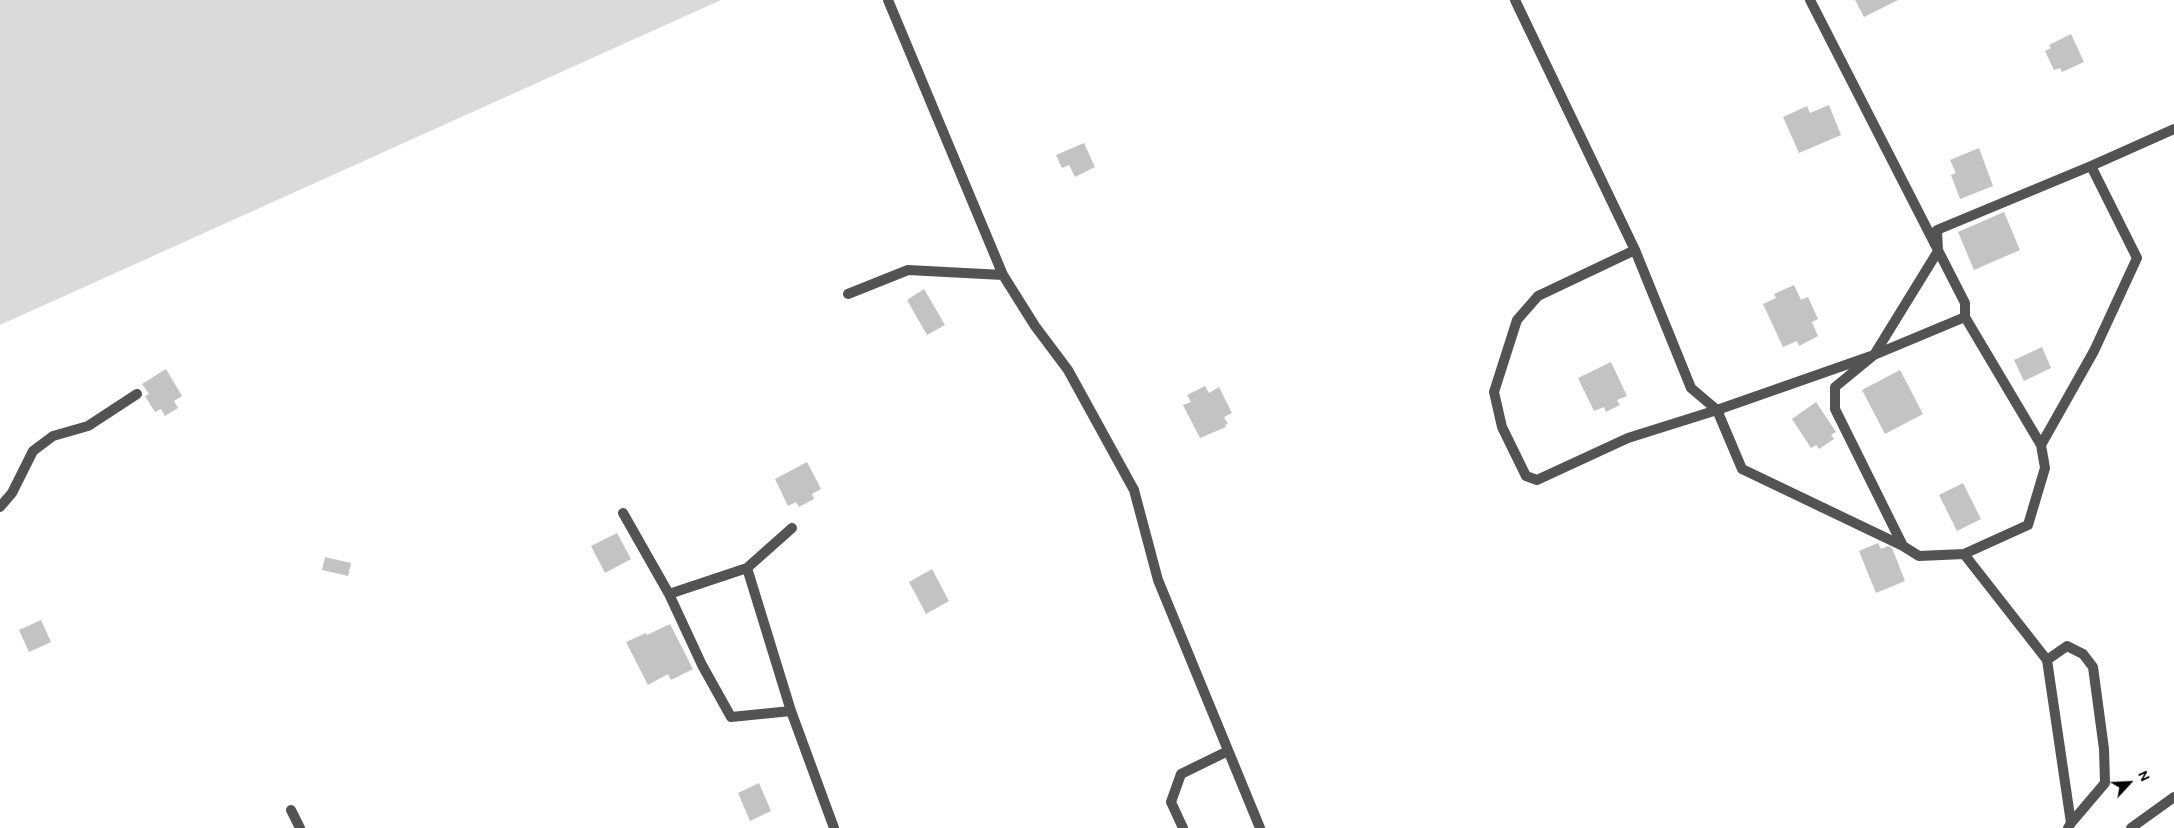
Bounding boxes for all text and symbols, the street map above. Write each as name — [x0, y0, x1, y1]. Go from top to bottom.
north arrow — [2104, 758, 2154, 808]
text: N — [2133, 768, 2153, 785]

